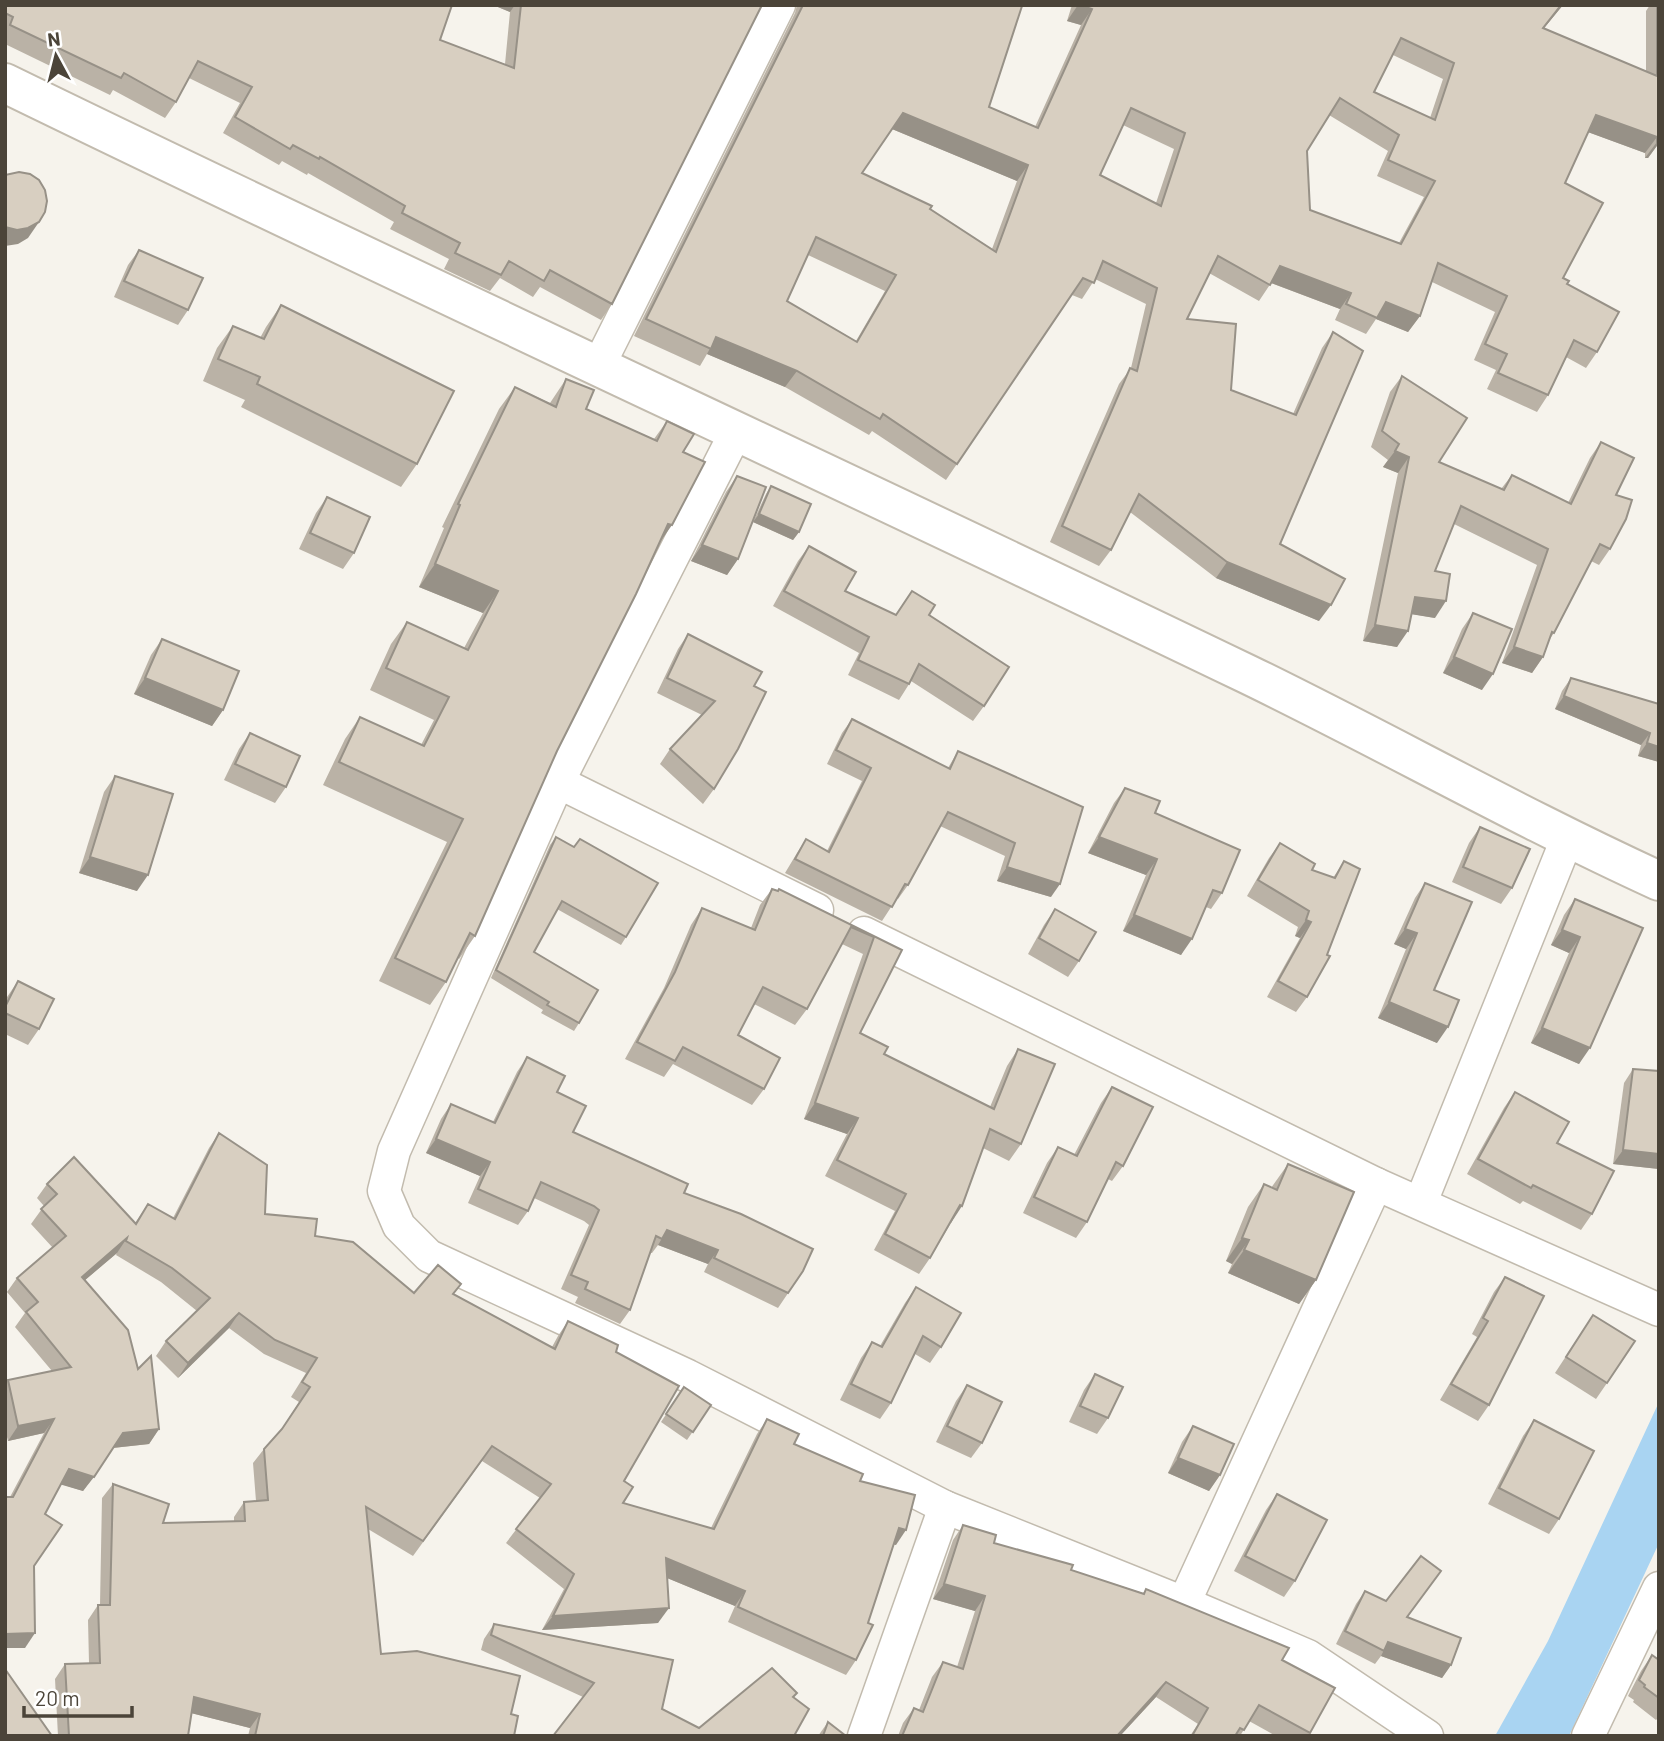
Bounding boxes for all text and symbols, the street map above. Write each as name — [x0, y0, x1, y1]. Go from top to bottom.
north arrow — [21, 21, 91, 91]
text: N — [46, 26, 62, 51]
scale bar — [24, 1674, 133, 1718]
text: 20 m — [35, 1685, 80, 1710]

